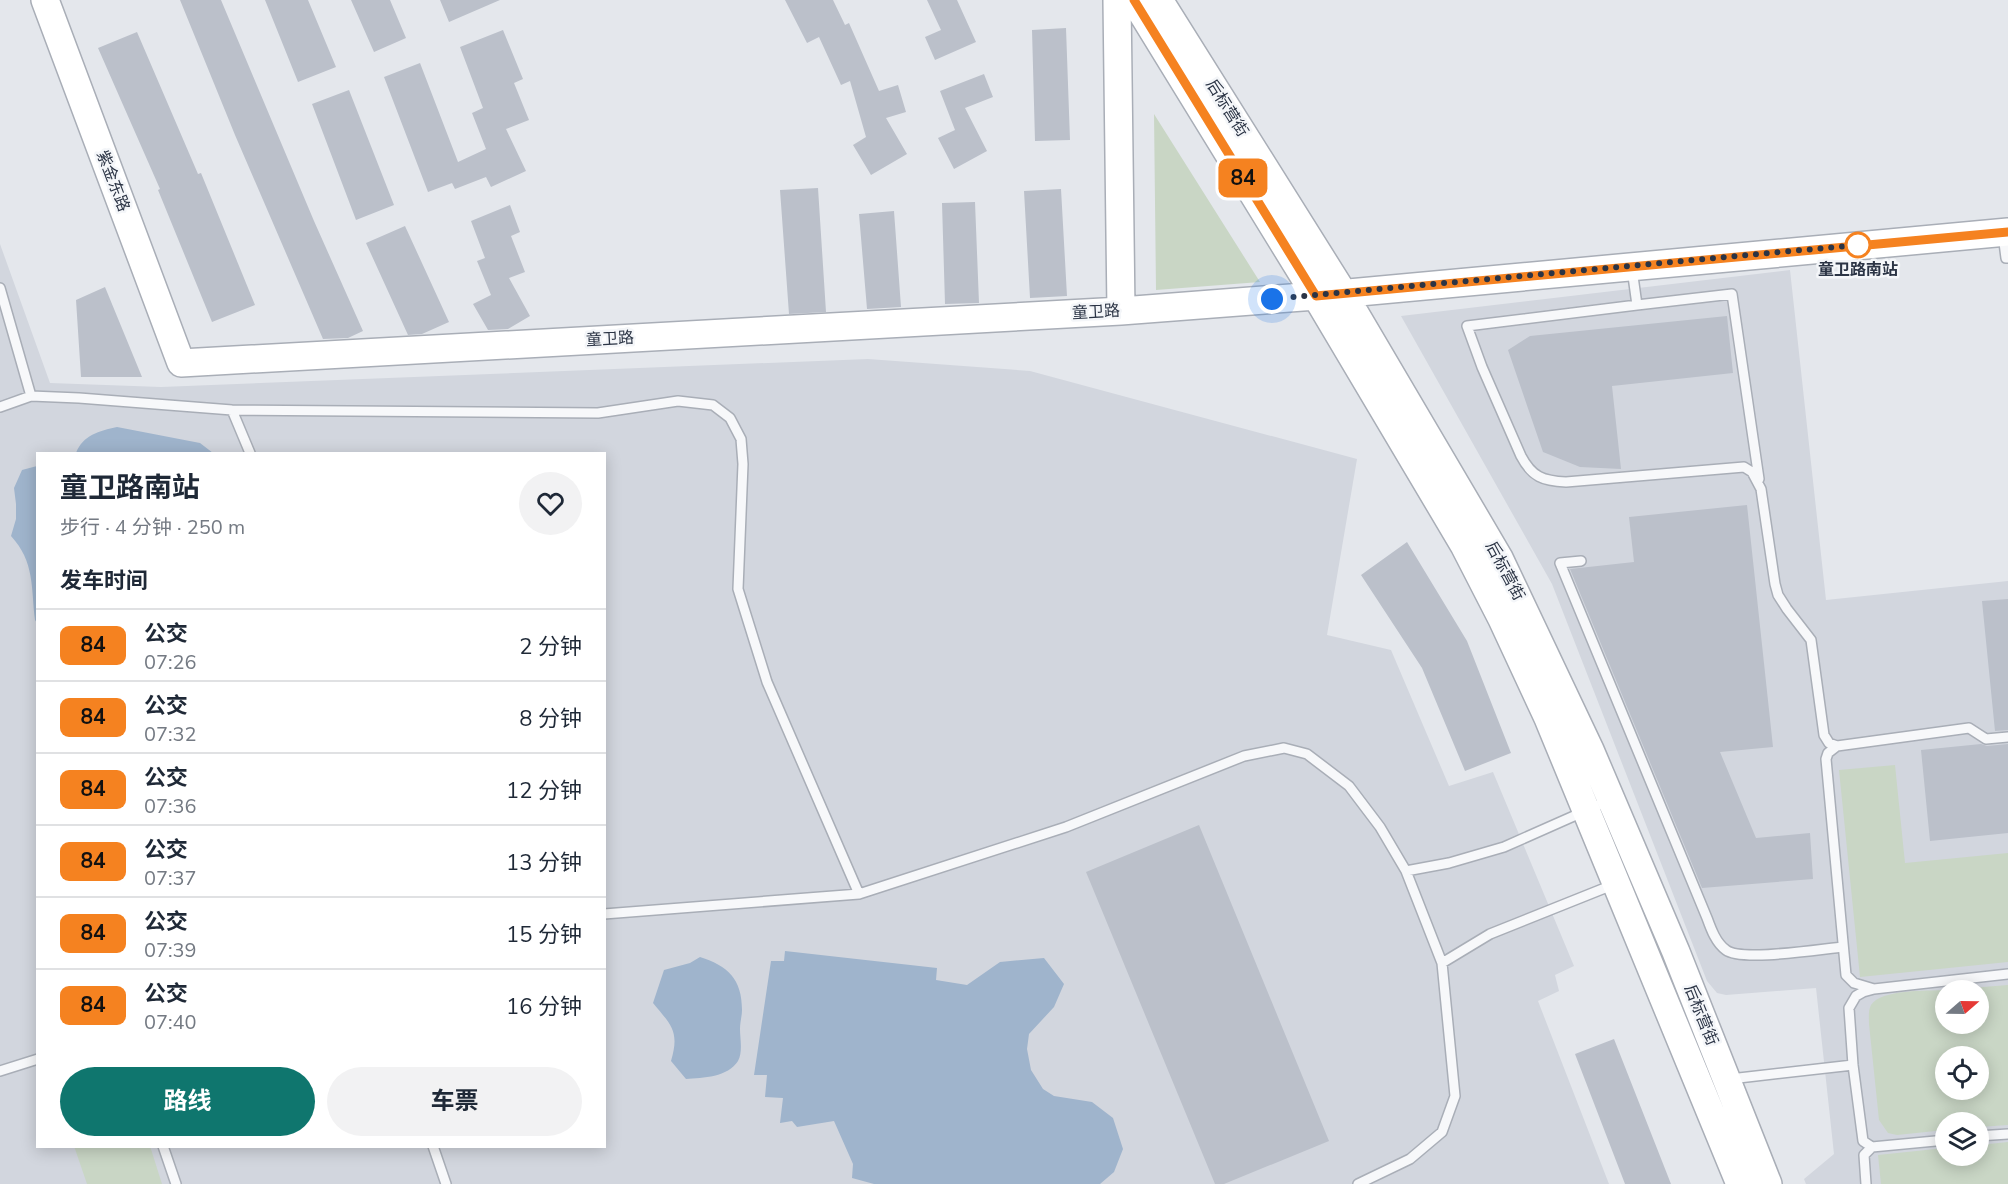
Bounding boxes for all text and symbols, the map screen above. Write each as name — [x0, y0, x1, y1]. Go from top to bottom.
street label: 后标营街 — [1201, 75, 1253, 141]
street label: 紫金东路 — [91, 147, 135, 215]
line badge: 84 — [1216, 158, 1270, 198]
text: 84 — [1230, 164, 1256, 192]
marker: 童卫路南站 — [1845, 232, 1871, 258]
place label: 童卫路南站 — [1818, 259, 1898, 281]
your location — [1257, 284, 1287, 314]
street label: 童卫路 — [1071, 300, 1121, 324]
street label: 童卫路 — [585, 327, 635, 351]
text: 童卫路南站 — [60, 469, 200, 507]
button: heart — [519, 472, 582, 535]
text: 步行 · 4 分钟 · 250 m — [60, 514, 245, 541]
street label: 后标营街 — [1480, 538, 1530, 604]
text: 发车时间 — [60, 566, 148, 596]
text: 公交 — [144, 619, 188, 649]
text: 84 — [80, 631, 106, 659]
text: 2 分钟 — [519, 632, 582, 662]
text: 07:26 — [144, 649, 197, 676]
text: 公交 — [144, 691, 188, 721]
text: 84 — [80, 703, 106, 731]
text: 8 分钟 — [519, 704, 582, 734]
text: 07:32 — [144, 721, 197, 748]
text: 公交 — [144, 763, 188, 793]
text: 84 — [80, 775, 106, 803]
text: 12 分钟 — [506, 776, 582, 806]
text: 07:36 — [144, 793, 197, 820]
text: 公交 — [144, 835, 188, 865]
text: 84 — [80, 847, 106, 875]
text: 13 分钟 — [506, 848, 582, 878]
text: 07:37 — [144, 865, 197, 892]
text: 公交 — [144, 907, 188, 937]
text: 84 — [80, 919, 106, 947]
text: 15 分钟 — [506, 920, 582, 950]
text: 07:39 — [144, 937, 197, 964]
text: 公交 — [144, 979, 188, 1009]
north arrow — [1935, 980, 1989, 1034]
map controls — [1935, 980, 1989, 1166]
street label: 后标营街 — [1679, 981, 1723, 1049]
text: 84 — [80, 991, 106, 1019]
text: 16 分钟 — [506, 992, 582, 1022]
text: 07:40 — [144, 1009, 197, 1036]
button: locate — [1935, 1046, 1989, 1100]
button: 路线 — [60, 1067, 315, 1136]
button: 车票 — [327, 1067, 582, 1136]
button: layers — [1935, 1112, 1989, 1166]

